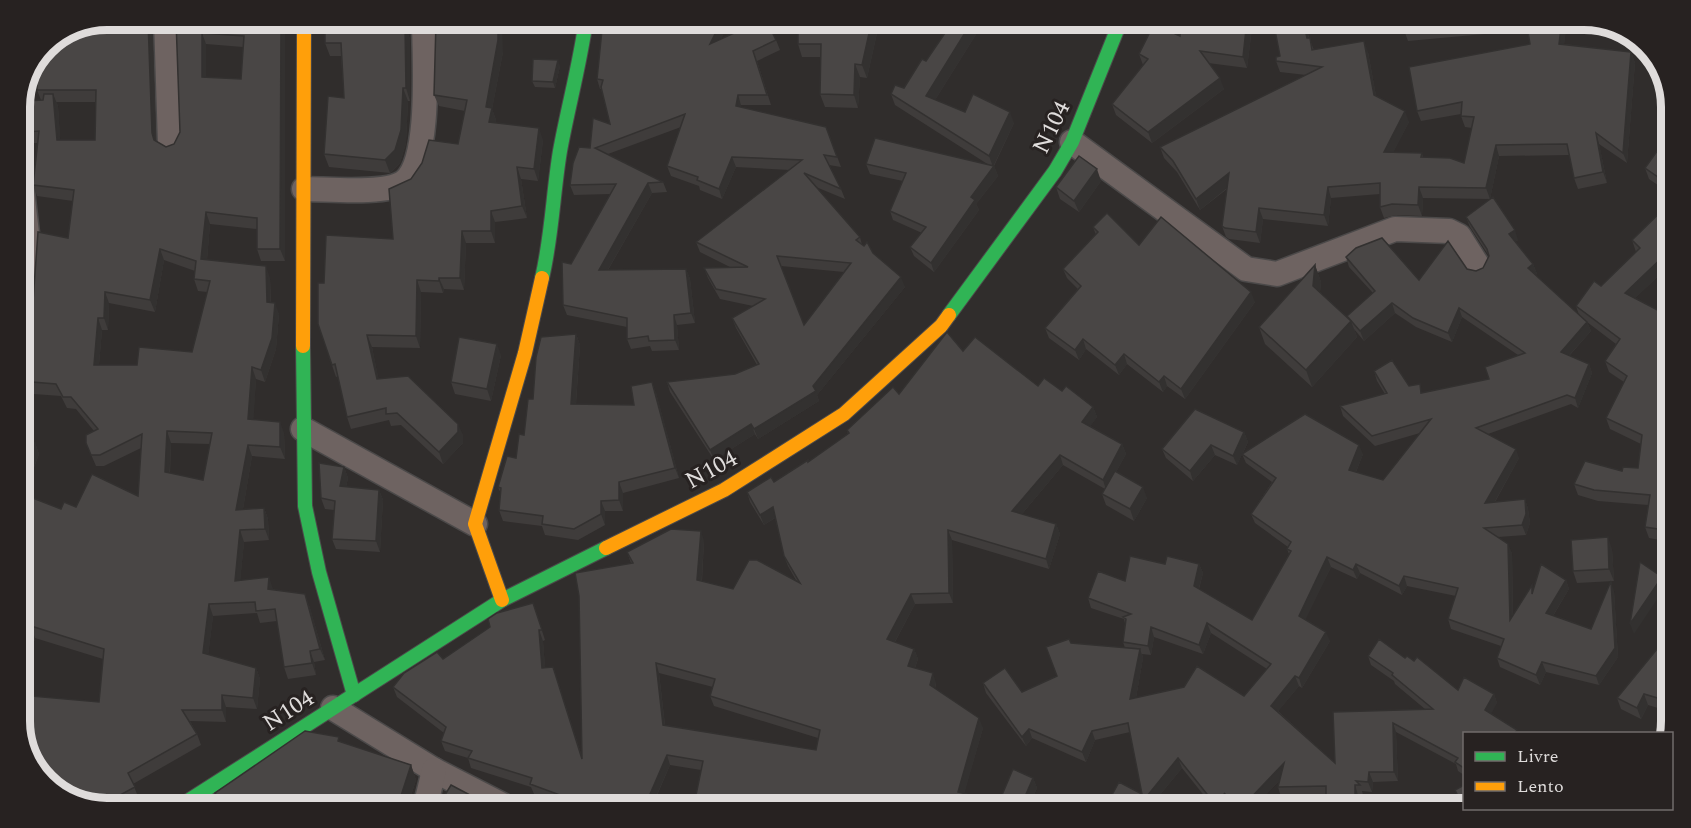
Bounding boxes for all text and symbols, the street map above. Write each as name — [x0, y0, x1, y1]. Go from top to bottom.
street label: N104 — [1024, 95, 1080, 160]
street label: N104 — [679, 441, 744, 499]
street label: N104 — [256, 681, 321, 741]
legend — [1463, 732, 1673, 810]
text: Livre — [1517, 743, 1559, 770]
text: Lento — [1517, 773, 1564, 800]

